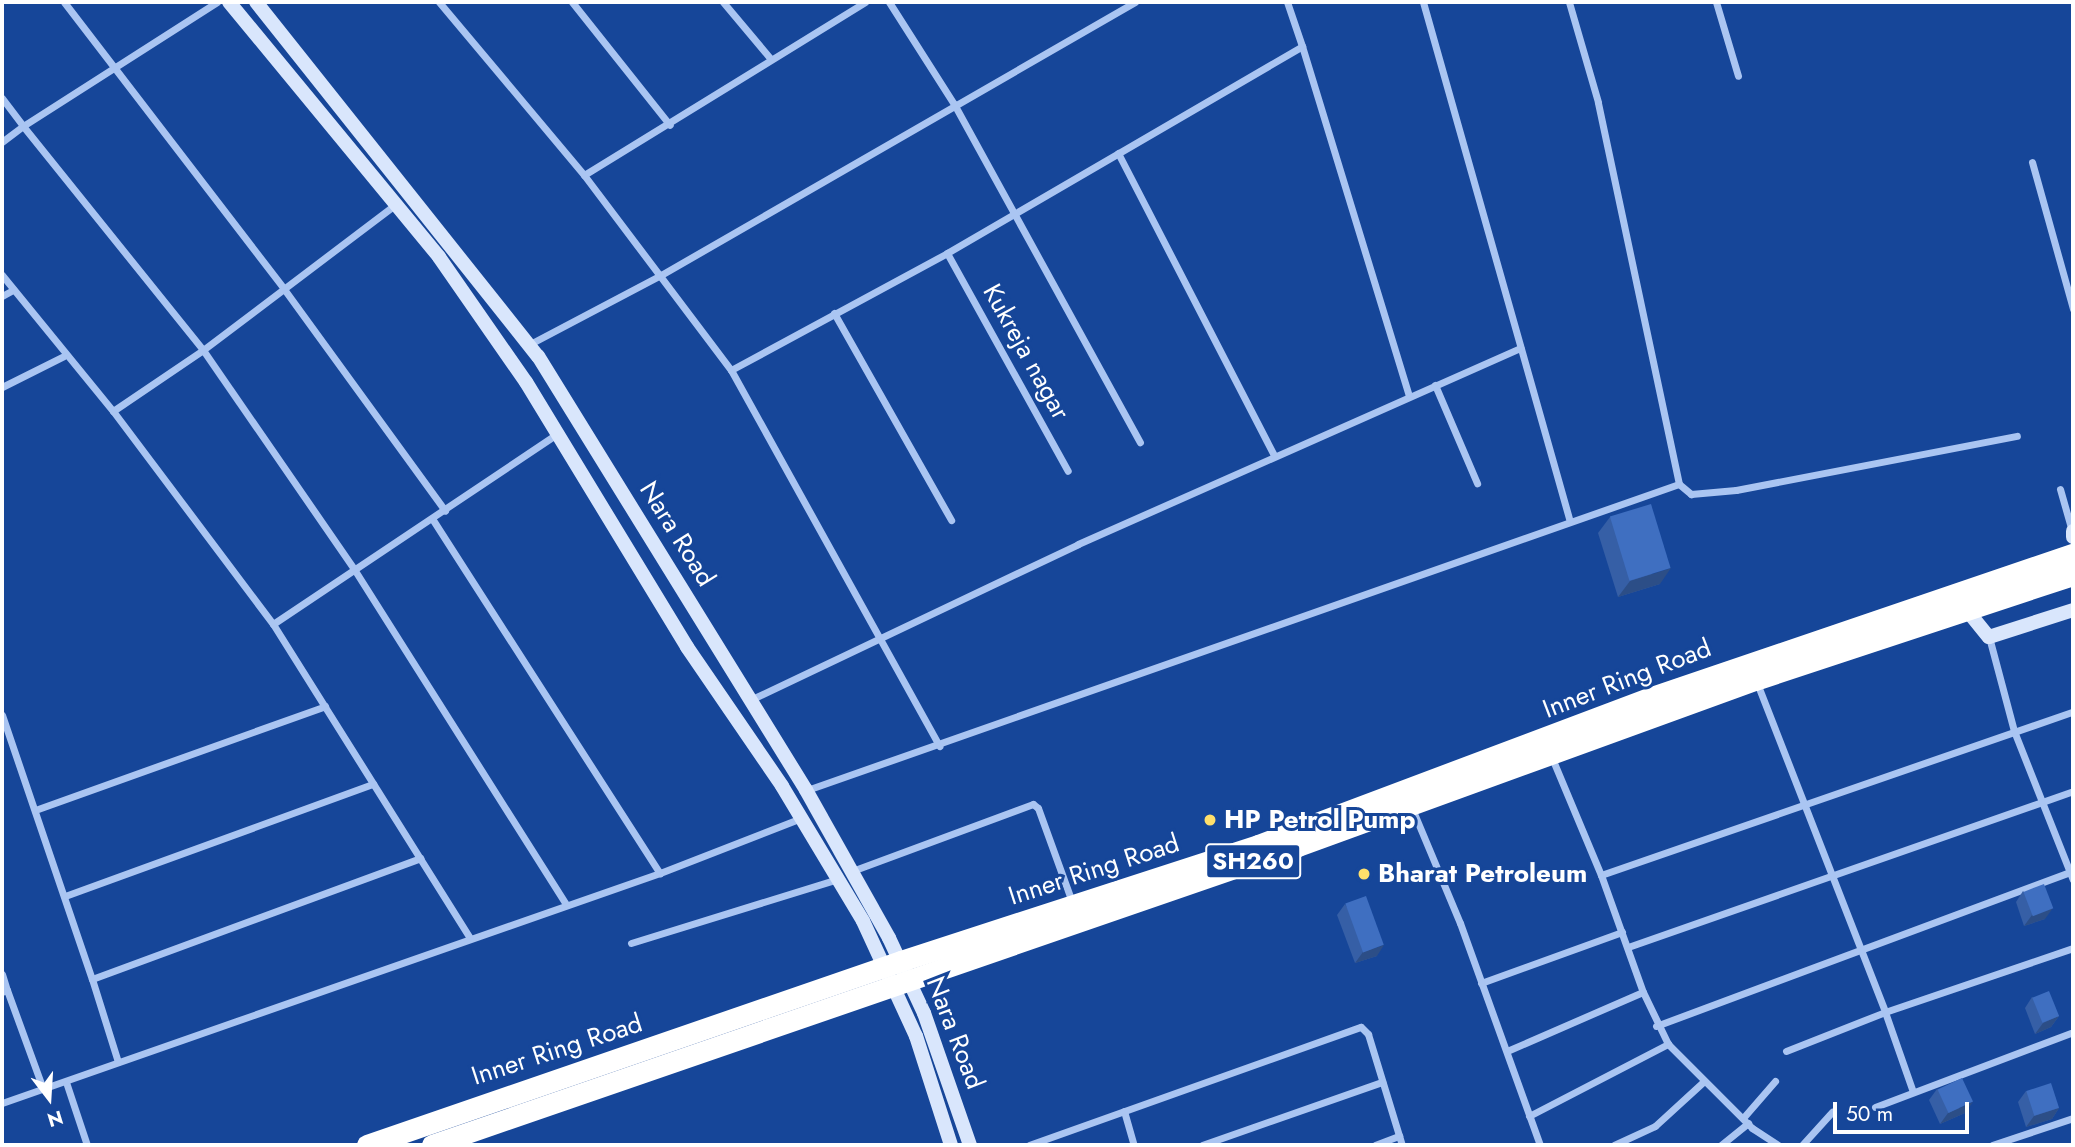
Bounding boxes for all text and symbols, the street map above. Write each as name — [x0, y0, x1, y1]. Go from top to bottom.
street label: Kukreja nagar — [976, 279, 1076, 425]
street label: Nara Road — [633, 476, 721, 592]
street label: Inner Ring Road — [1539, 633, 1715, 725]
place label: HP Petrol Pump — [1224, 804, 1415, 836]
marker: HP Petrol Pump — [1202, 812, 1218, 828]
street label: Inner Ring Road — [1005, 828, 1183, 912]
road number: SH260 — [1204, 840, 1302, 882]
place label: Bharat Petroleum — [1378, 858, 1587, 890]
marker: Bharat Petroleum — [1356, 866, 1372, 882]
street label: Nara Road — [919, 972, 991, 1094]
street label: Inner Ring Road — [468, 1008, 646, 1092]
north arrow — [14, 1063, 84, 1133]
scale bar — [1837, 1088, 1974, 1132]
text: 50 m — [1846, 1099, 1893, 1129]
text: N — [44, 1103, 66, 1134]

